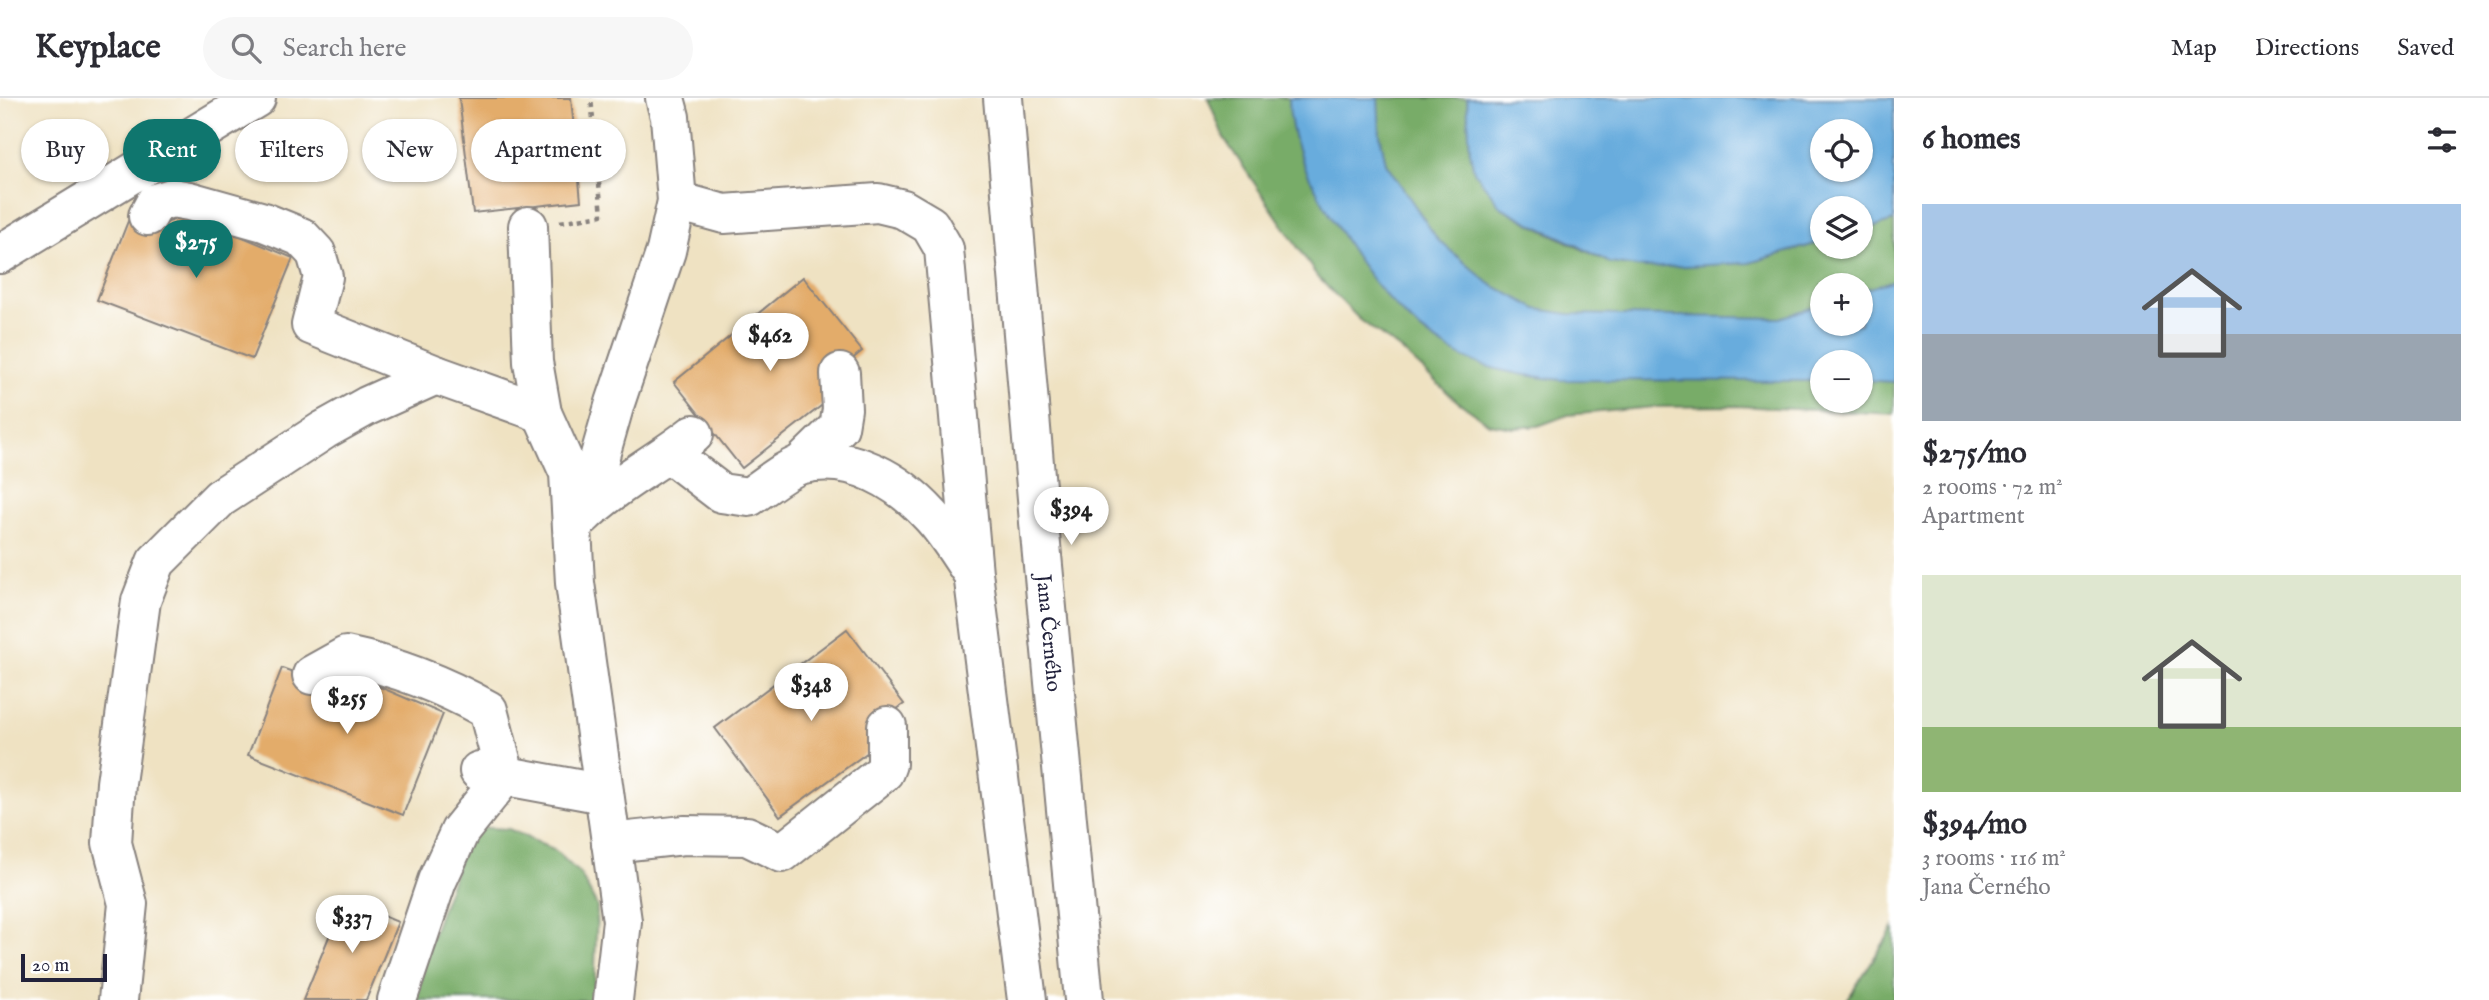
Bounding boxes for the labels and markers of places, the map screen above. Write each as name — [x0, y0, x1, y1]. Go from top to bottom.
pin: $275 — [155, 220, 237, 280]
pin: $462 — [729, 314, 811, 373]
pin: $394 — [1030, 488, 1112, 547]
pin: $348 — [770, 664, 852, 723]
pin: $255 — [306, 676, 388, 736]
pin: $337 — [311, 896, 393, 955]

